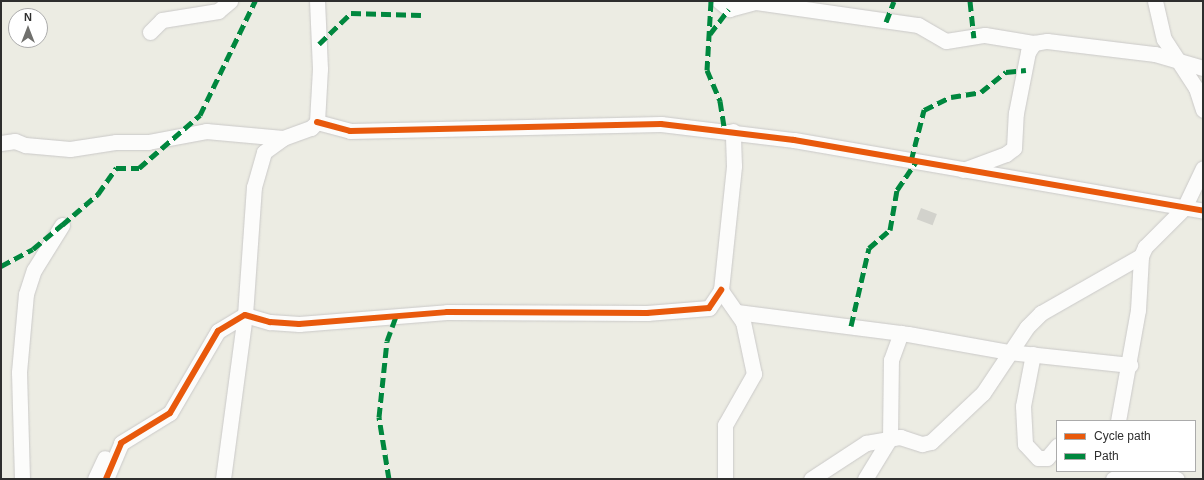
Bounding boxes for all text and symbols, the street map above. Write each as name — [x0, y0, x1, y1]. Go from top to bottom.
north arrow — [8, 8, 48, 48]
text: N — [24, 11, 32, 23]
legend — [1056, 420, 1196, 472]
text: Cycle path — [1094, 429, 1151, 443]
text: Path — [1094, 449, 1119, 463]

